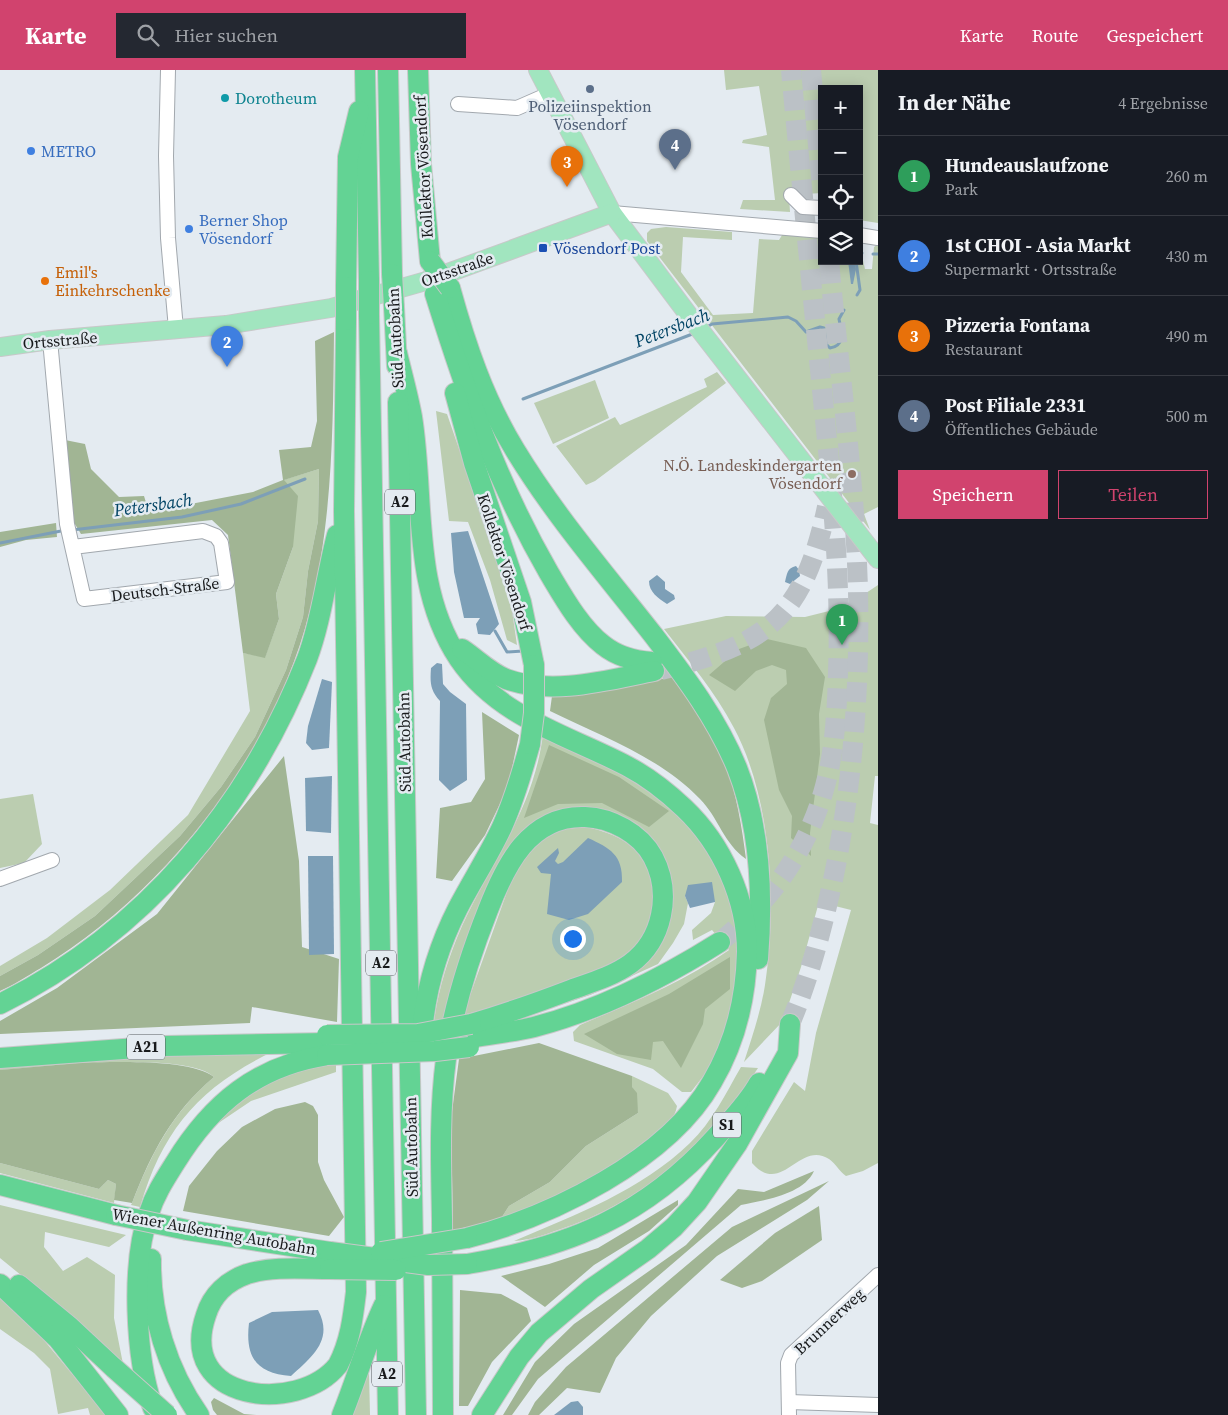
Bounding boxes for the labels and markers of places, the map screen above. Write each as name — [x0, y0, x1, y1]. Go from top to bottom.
marker: Polizeiinspektion Vösendorf — [584, 83, 596, 95]
place label: Dorotheum — [235, 87, 317, 109]
marker: Dorotheum — [219, 92, 231, 104]
place label: Polizeiinspektion Vösendorf — [528, 95, 652, 135]
pin: 4 — [659, 129, 691, 170]
place label: METRO — [41, 140, 96, 162]
marker: METRO — [25, 145, 37, 157]
pin: 3 — [551, 146, 583, 187]
place label: Berner Shop Vösendorf — [199, 209, 288, 249]
marker: Berner Shop Vösendorf — [183, 223, 195, 235]
place label: Vösendorf Post — [553, 237, 661, 259]
marker: Vösendorf Post — [537, 242, 549, 254]
place label: Emil's Einkehrschenke — [55, 261, 170, 301]
marker: Emil's Einkehrschenke — [39, 275, 51, 287]
pin: 2 — [211, 326, 243, 367]
place label: N.Ö. Landeskindergarten Vösendorf — [663, 454, 843, 494]
marker: N.Ö. Landeskindergarten Vösendorf — [846, 468, 858, 480]
pin: 1 — [826, 604, 858, 645]

